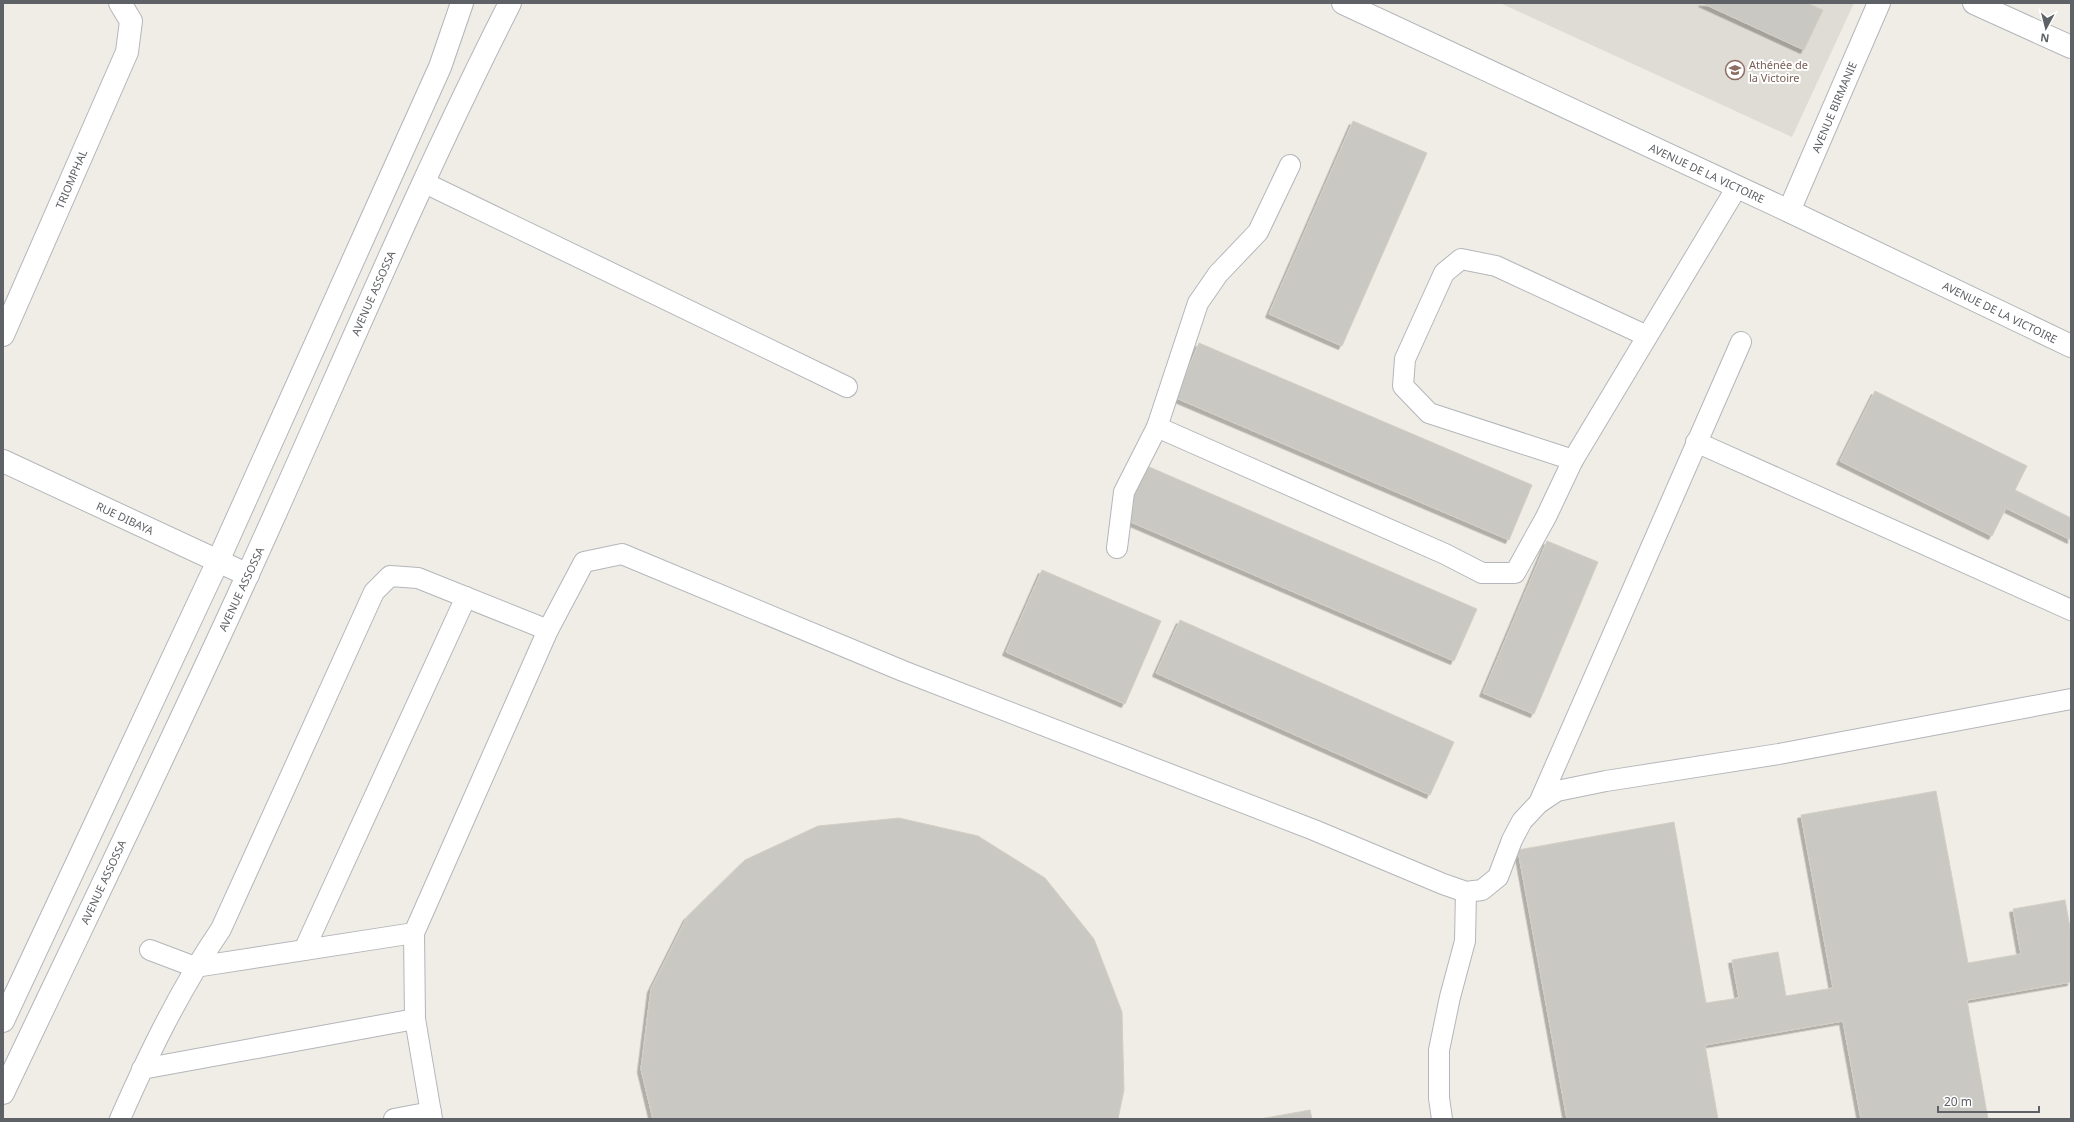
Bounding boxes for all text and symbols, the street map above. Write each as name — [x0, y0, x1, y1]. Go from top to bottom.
north arrow — [2026, 8, 2066, 48]
text: N — [2039, 30, 2050, 46]
place label: Athénée de la Victoire — [1749, 57, 1808, 85]
school or university icon: Athénée de la Victoire — [1724, 59, 1746, 81]
street label: AVENUE BIRMANIE — [1808, 59, 1860, 155]
street label: AVENUE DE LA VICTOIRE — [1647, 140, 1767, 206]
street label: TRIOMPHAL — [52, 147, 90, 211]
street label: AVENUE ASSOSSA — [348, 247, 399, 338]
street label: AVENUE DE LA VICTOIRE — [1940, 278, 2060, 346]
street label: RUE DIBAYA — [94, 498, 157, 538]
street label: AVENUE ASSOSSA — [215, 543, 268, 634]
street label: AVENUE ASSOSSA — [77, 836, 130, 927]
scale bar — [1938, 1088, 2039, 1114]
text: 20 m — [1944, 1093, 1972, 1110]

